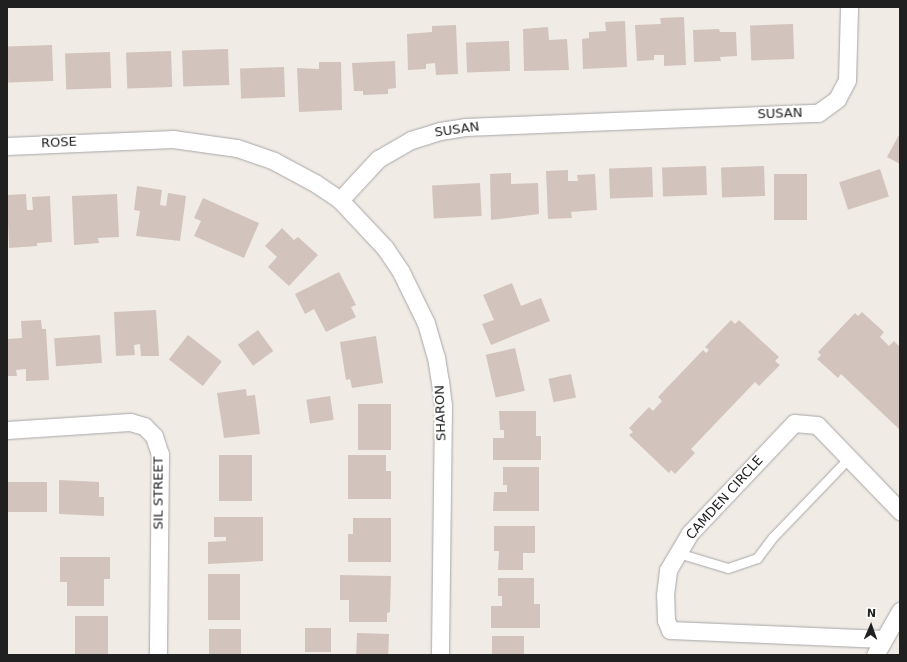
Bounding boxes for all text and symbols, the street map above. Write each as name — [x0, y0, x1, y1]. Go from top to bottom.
street label: SUSAN — [757, 105, 803, 123]
street label: SUSAN — [434, 119, 480, 141]
street label: ROSE — [41, 134, 77, 152]
street label: SHARON — [432, 385, 450, 441]
street label: CAMDEN CIRCLE — [683, 453, 767, 543]
street label: SIL STREET — [151, 456, 167, 530]
north arrow — [851, 606, 891, 646]
text: N — [867, 607, 876, 620]

